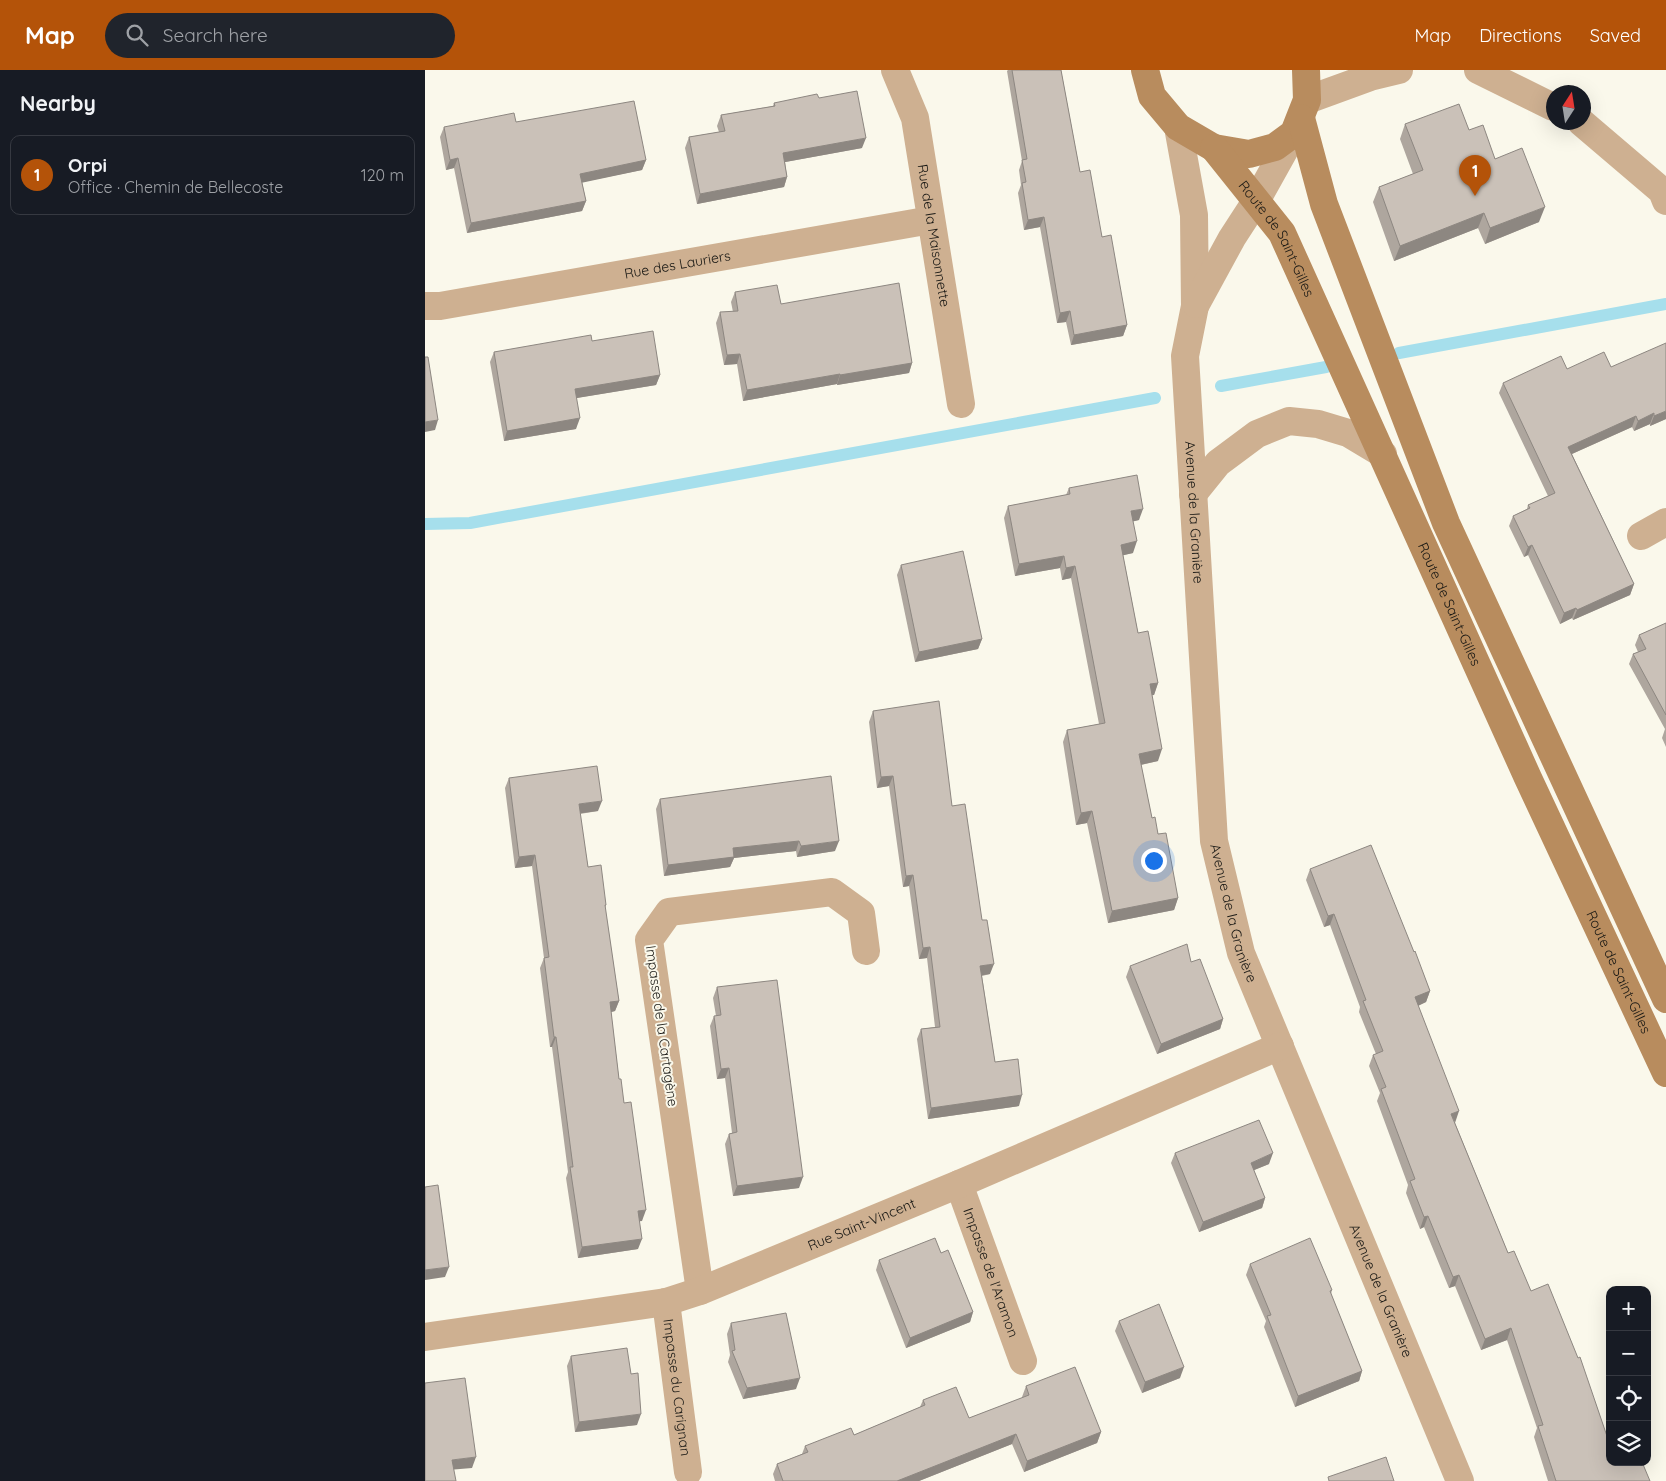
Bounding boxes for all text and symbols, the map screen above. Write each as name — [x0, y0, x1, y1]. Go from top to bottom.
search box — [105, 13, 455, 58]
text: Map — [25, 20, 75, 50]
icon: search — [123, 21, 151, 49]
text: Search here — [163, 23, 268, 47]
text: Map — [1414, 24, 1451, 47]
text: Directions — [1479, 24, 1562, 47]
text: Saved — [1590, 24, 1641, 47]
north arrow — [1546, 85, 1591, 130]
text: Nearby — [20, 90, 96, 116]
text: Orpi — [68, 153, 107, 177]
pin: 1 — [1459, 155, 1491, 196]
street label: Rue de la Maisonnette — [914, 163, 954, 308]
text: 1 — [34, 165, 40, 185]
text: 120 m — [361, 165, 404, 185]
text: Office · Chemin de Bellecoste — [68, 177, 283, 197]
street label: Route de Saint-Gilles — [1235, 177, 1319, 300]
street label: Rue des Lauriers — [623, 246, 732, 283]
street label: Avenue de la Granière — [1181, 440, 1208, 584]
street label: Route de Saint-Gilles — [1414, 539, 1485, 669]
street label: Avenue de la Granière — [1206, 842, 1261, 985]
your location — [1141, 848, 1167, 874]
street label: Route de Saint-Gilles — [1582, 908, 1655, 1036]
street label: Impasse de la Cartagène — [642, 944, 682, 1108]
street label: Rue Saint-Vincent — [805, 1194, 918, 1255]
street label: Impasse de l'Aramon — [959, 1205, 1023, 1340]
street label: Avenue de la Granière — [1345, 1221, 1417, 1360]
map controls — [1606, 1286, 1651, 1466]
button: + — [1606, 1286, 1651, 1331]
street label: Impasse du Carignan — [659, 1318, 695, 1457]
button: − — [1606, 1331, 1651, 1376]
button: locate — [1606, 1376, 1651, 1421]
button: layers — [1606, 1421, 1651, 1466]

